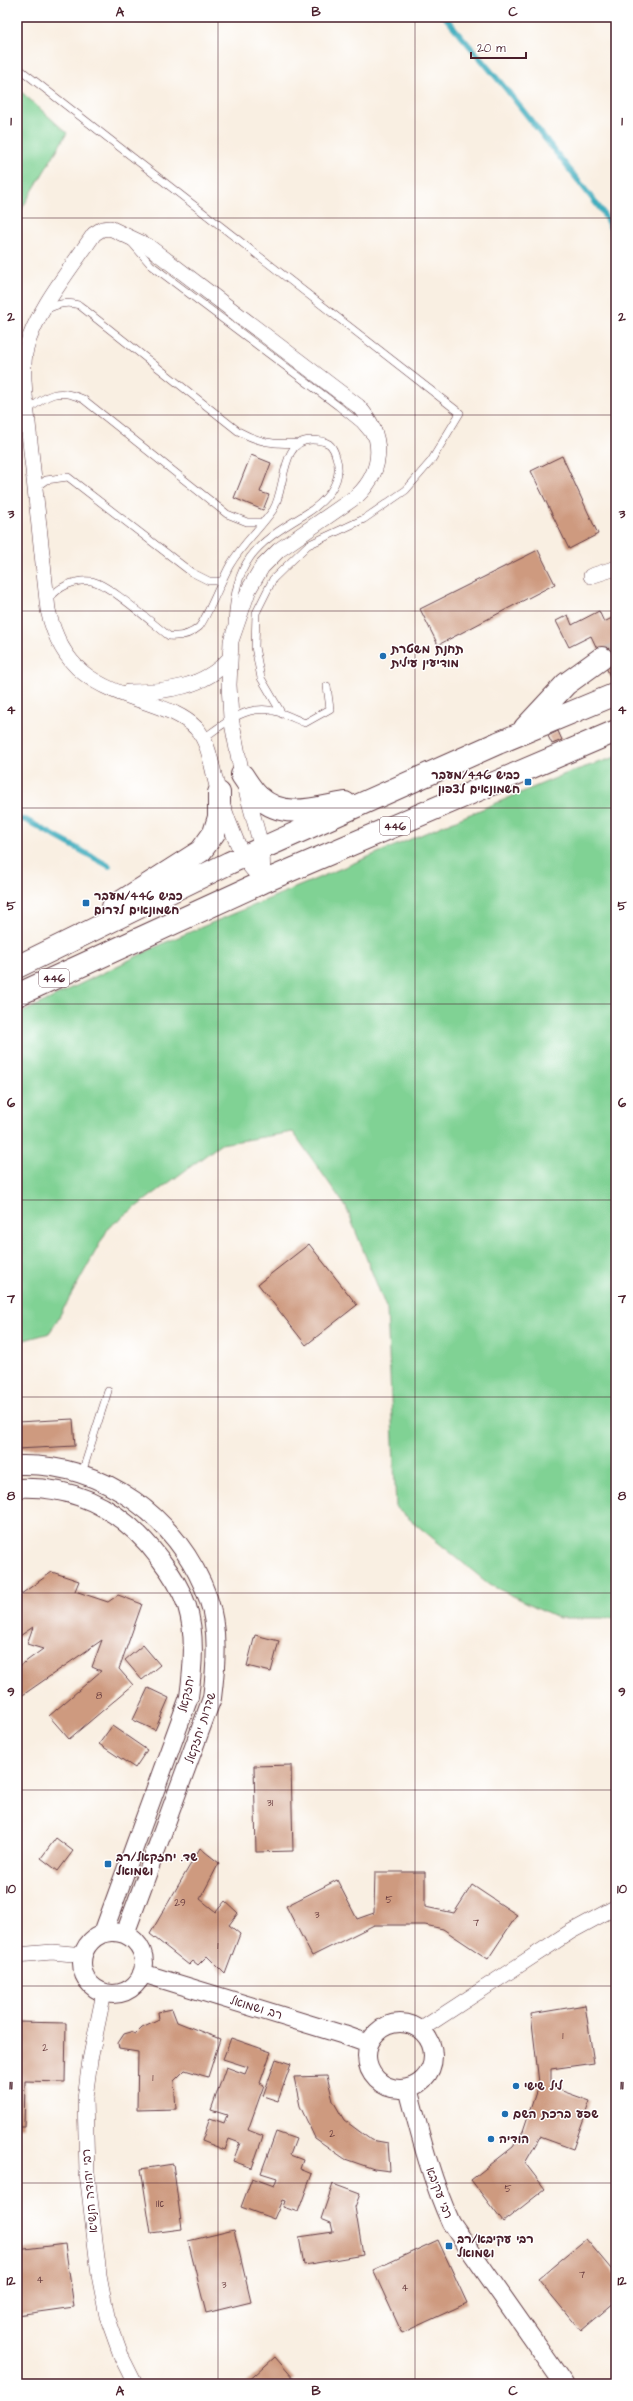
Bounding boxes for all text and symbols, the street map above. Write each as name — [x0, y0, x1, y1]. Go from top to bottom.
text: A — [116, 3, 125, 21]
text: B — [311, 3, 321, 21]
text: C — [508, 3, 518, 21]
scale bar — [471, 34, 526, 60]
text: 20 m — [477, 40, 506, 57]
text: 1 — [10, 112, 12, 130]
text: 1 — [621, 112, 623, 130]
text: 2 — [6, 308, 15, 326]
text: 2 — [617, 308, 626, 326]
text: 3 — [7, 505, 15, 523]
text: 3 — [618, 505, 626, 523]
place label: תחנת משטרת מודיעין עילית — [390, 641, 464, 672]
marker: תחנת משטרת מודיעין עילית — [378, 651, 388, 661]
text: 4 — [7, 701, 16, 719]
text: 4 — [618, 701, 627, 719]
place label: כביש 446/מעבר חשמונאים לצפון — [431, 767, 520, 798]
marker: כביש 446/מעבר חשמונאים לצפון — [523, 777, 533, 787]
road number: 446 — [380, 817, 410, 835]
place label: כביש 446/מעבר חשמונאים לדרום — [94, 888, 183, 919]
text: 5 — [6, 897, 16, 915]
text: 5 — [617, 897, 627, 915]
marker: כביש 446/מעבר חשמונאים לדרום — [81, 898, 91, 908]
road number: 446 — [39, 969, 69, 987]
text: 6 — [7, 1094, 16, 1112]
text: 6 — [618, 1094, 627, 1112]
text: 7 — [6, 1290, 16, 1308]
text: 7 — [617, 1290, 627, 1308]
text: 8 — [7, 1487, 16, 1505]
text: 8 — [618, 1487, 627, 1505]
street label: יחזקאל — [174, 1674, 200, 1714]
text: 9 — [7, 1683, 15, 1701]
text: 9 — [618, 1683, 626, 1701]
house number: 8 — [96, 1689, 103, 1703]
street label: שדרות יחזקאל — [181, 1690, 221, 1766]
house number: 31 — [267, 1796, 274, 1810]
place label: שד. יחזקאל/רב ושמואל — [115, 1849, 198, 1880]
marker: שד. יחזקאל/רב ושמואל — [103, 1859, 113, 1869]
text: 10 — [6, 1880, 17, 1898]
text: 10 — [617, 1880, 628, 1898]
house number: 5 — [385, 1893, 393, 1907]
house number: 29 — [174, 1896, 186, 1910]
house number: 3 — [314, 1908, 320, 1922]
house number: 7 — [473, 1916, 479, 1930]
house number: 1 — [217, 1939, 219, 1953]
street label: רב ושמואל — [228, 1992, 284, 2024]
house number: 1 — [562, 2029, 564, 2043]
house number: 2 — [42, 2041, 48, 2055]
house number: 1 — [152, 2071, 154, 2085]
text: 11 — [9, 2076, 13, 2094]
text: 11 — [620, 2076, 624, 2094]
place label: ליל שישי — [524, 2078, 563, 2095]
marker: ליל שישי — [511, 2081, 521, 2091]
place label: שפע ברכת השם — [513, 2106, 599, 2123]
marker: שפע ברכת השם — [500, 2109, 510, 2119]
house number: 2 — [329, 2127, 335, 2141]
place label: הודיה — [499, 2131, 529, 2148]
marker: הודיה — [486, 2134, 496, 2144]
street label: רבי יהודה הנשיא — [78, 2148, 102, 2234]
street label: רבי עקיבא — [421, 2165, 457, 2221]
house number: 5 — [504, 2182, 512, 2196]
house number: 1א — [156, 2197, 164, 2211]
place label: רבי עקיבא/רב ושמואל — [456, 2231, 534, 2262]
marker: רבי עקיבא/רב ושמואל — [444, 2241, 454, 2251]
house number: 7 — [579, 2268, 585, 2282]
text: 12 — [6, 2272, 16, 2290]
text: 12 — [617, 2272, 627, 2290]
house number: 4 — [37, 2273, 44, 2287]
house number: 3 — [221, 2278, 227, 2292]
house number: 4 — [402, 2281, 409, 2295]
text: A — [116, 2382, 125, 2400]
text: B — [311, 2382, 321, 2400]
text: C — [508, 2382, 518, 2400]

